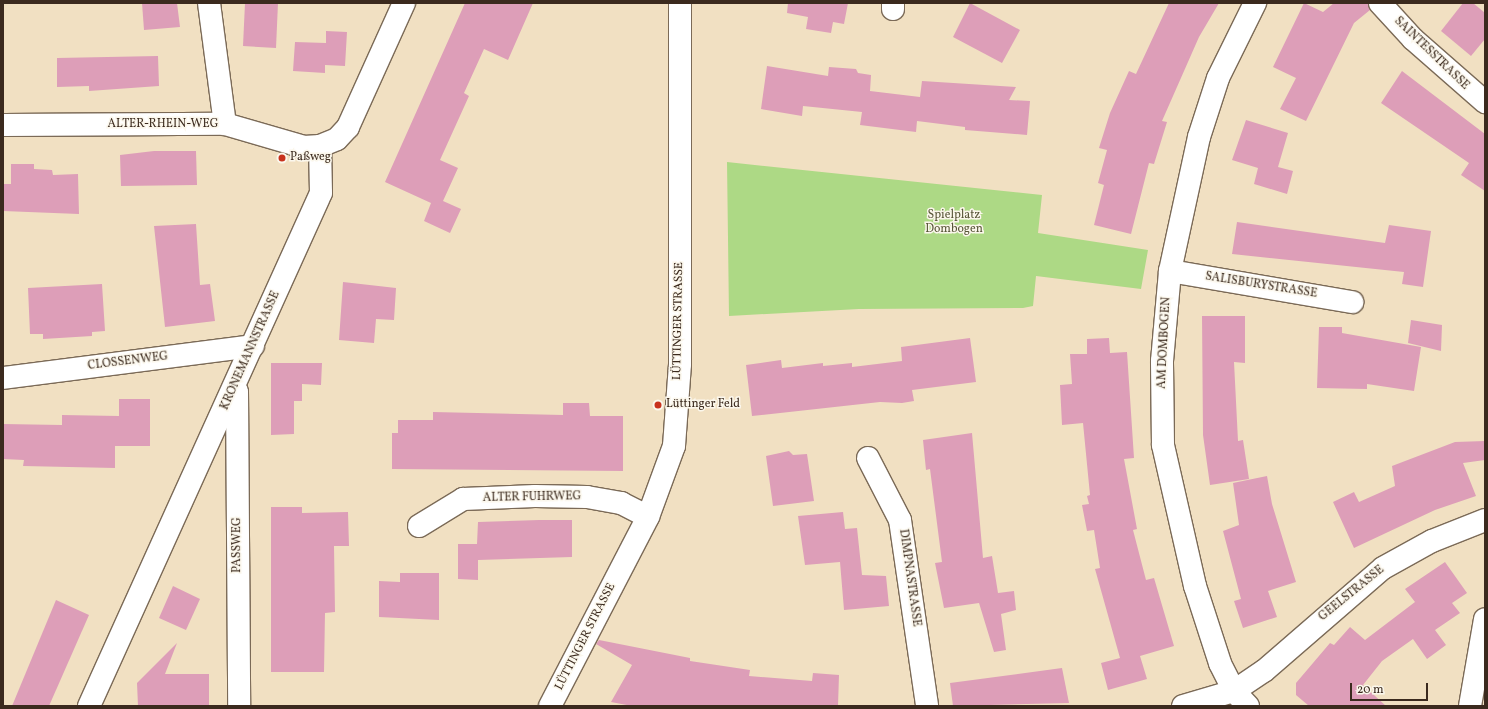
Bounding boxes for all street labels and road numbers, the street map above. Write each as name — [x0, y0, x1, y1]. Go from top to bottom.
street label: SAINTESSTRASSE — [1390, 15, 1472, 93]
street label: ALTER-RHEIN-WEG — [108, 118, 218, 132]
street label: LÜTTINGER STRASSE — [671, 262, 687, 380]
street label: SALISBURYSTRASSE — [1204, 270, 1318, 302]
street label: KRONEMANNSTRASSE — [218, 289, 284, 413]
street label: AM DOMBOGEN — [1155, 297, 1175, 389]
street label: CLOSSENWEG — [87, 350, 169, 374]
street label: ALTER FUHRWEG — [483, 490, 581, 506]
street label: PASSWEG — [231, 517, 245, 573]
street label: DIMPNASTRASSE — [895, 528, 923, 628]
street label: GEELSTRASSE — [1316, 563, 1388, 625]
street label: LÜTTINGER STRASSE — [553, 581, 619, 693]

